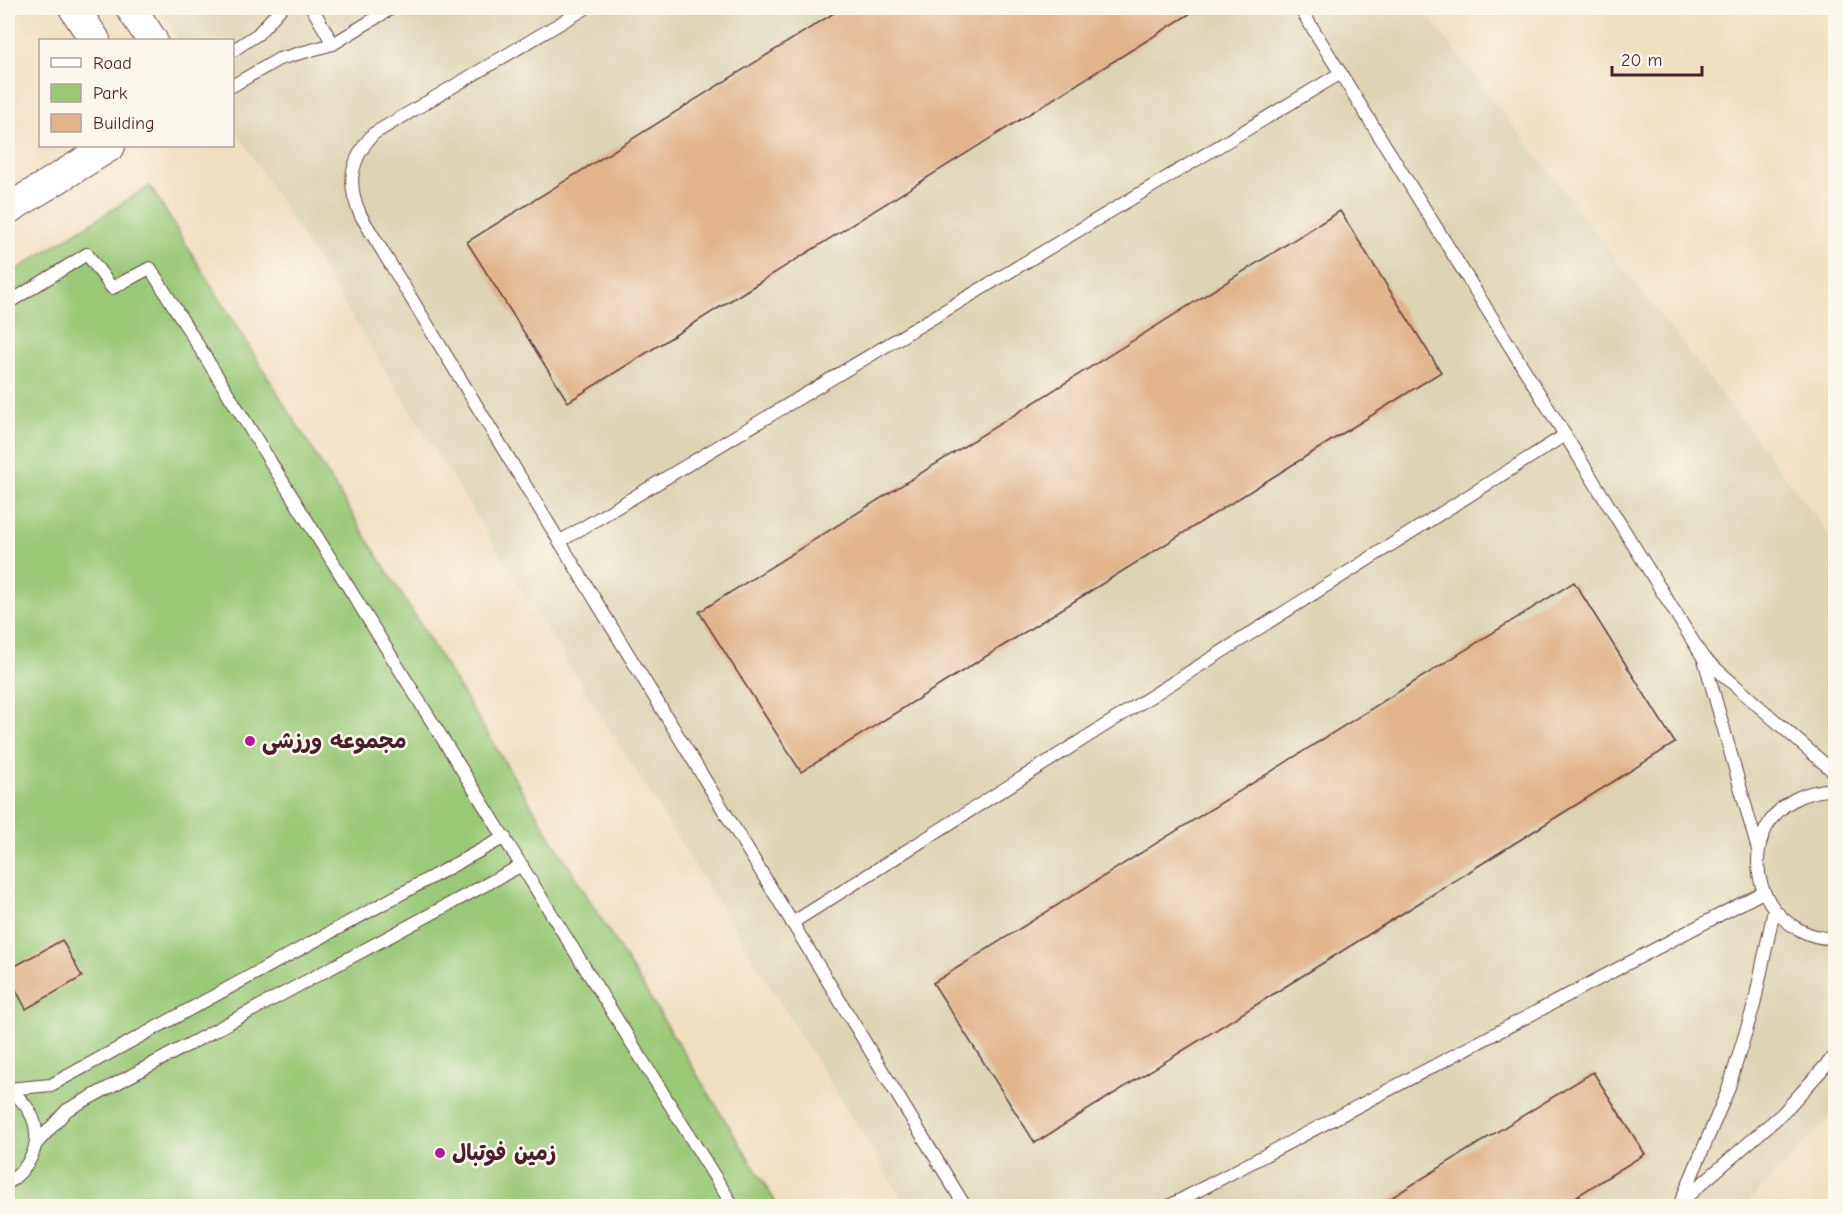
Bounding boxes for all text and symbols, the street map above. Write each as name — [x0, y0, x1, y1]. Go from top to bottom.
legend — [39, 39, 234, 147]
scale bar — [1612, 39, 1702, 77]
text: 20 m — [1621, 50, 1662, 71]
text: Road — [93, 53, 132, 74]
text: Park — [93, 83, 128, 104]
text: Building — [93, 113, 155, 134]
place label: مجموعه ورزشی — [262, 728, 406, 755]
marker: مجموعه ورزشی — [243, 734, 257, 748]
place label: زمین فوتبال — [452, 1140, 556, 1166]
marker: زمین فوتبال — [433, 1146, 447, 1160]

